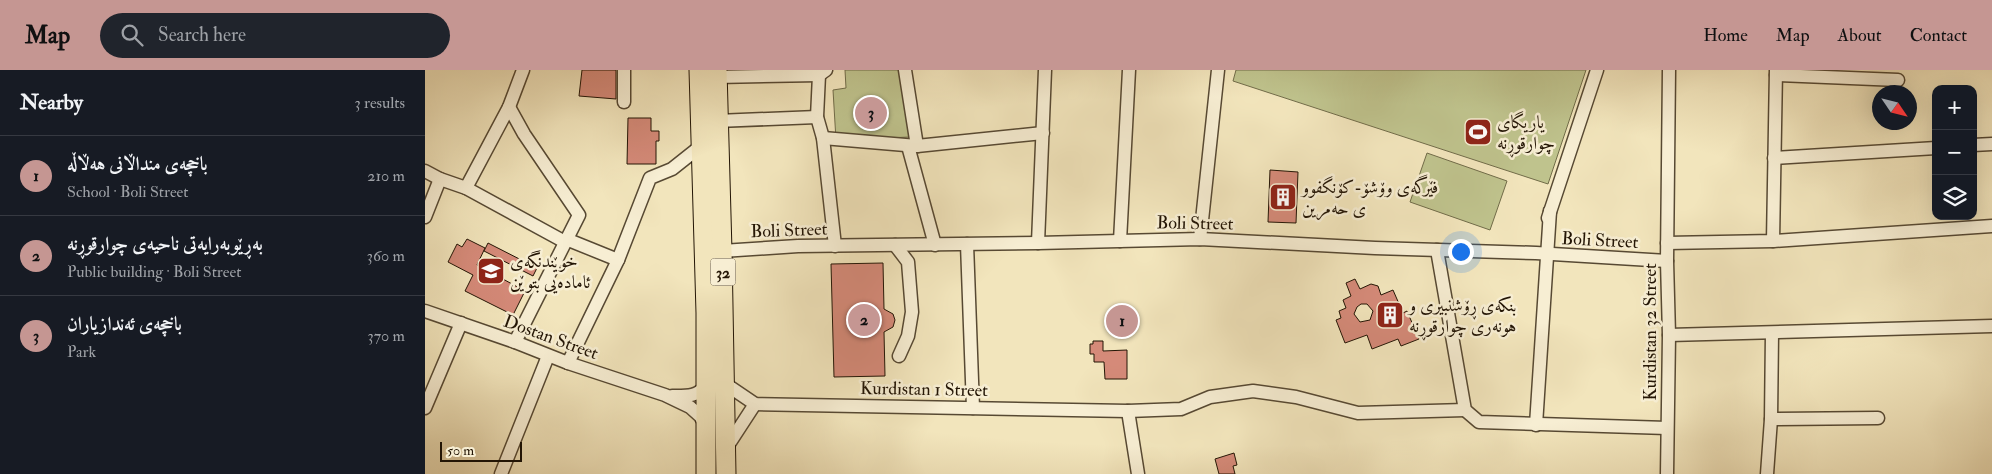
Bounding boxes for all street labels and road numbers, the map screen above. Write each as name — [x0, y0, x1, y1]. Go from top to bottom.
street label: Boli Street — [1156, 211, 1234, 236]
street label: Boli Street — [750, 218, 828, 243]
street label: Boli Street — [1561, 227, 1639, 254]
road number: 32 — [711, 258, 735, 286]
street label: Kurdistan 32 Street — [1639, 263, 1662, 401]
street label: Dostan Street — [500, 310, 602, 365]
street label: Kurdistan 1 Street — [860, 377, 988, 402]

